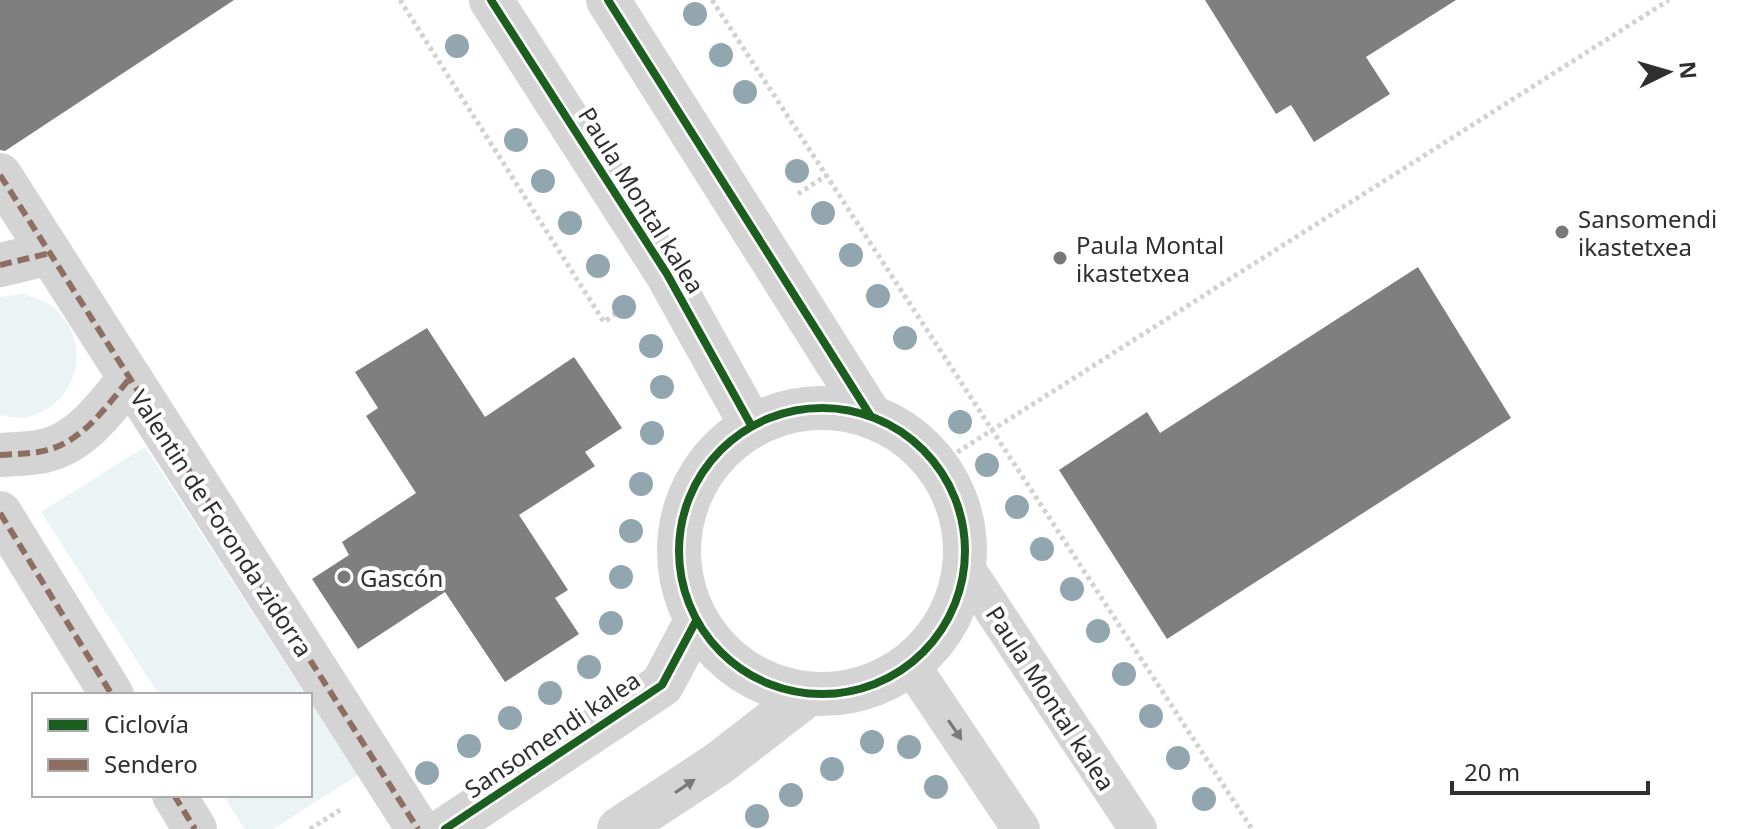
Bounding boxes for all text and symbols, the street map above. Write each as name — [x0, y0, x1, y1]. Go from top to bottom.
north arrow — [1628, 32, 1708, 112]
text: N — [1673, 60, 1705, 80]
street label: Paula Montal kalea — [571, 101, 713, 299]
place label: Sansomendi ikastetxea — [1578, 202, 1717, 263]
marker: Sansomendi ikastetxea — [1553, 223, 1571, 241]
place label: Paula Montal ikastetxea — [1076, 228, 1224, 289]
marker: Paula Montal ikastetxea — [1051, 249, 1069, 267]
street label: Valentin de Foronda zidorra — [123, 383, 321, 663]
place label: Gascón — [360, 561, 443, 594]
marker: Gascón — [335, 568, 353, 586]
street label: Paula Montal kalea — [979, 599, 1123, 797]
street label: Sansomendi kalea — [458, 663, 646, 805]
legend — [32, 693, 312, 797]
text: Ciclovía — [104, 707, 189, 740]
one-way arrow — [947, 719, 962, 740]
scale bar — [1452, 745, 1648, 795]
text: Sendero — [104, 747, 198, 780]
text: 20 m — [1464, 755, 1520, 788]
one-way arrow — [674, 779, 695, 794]

